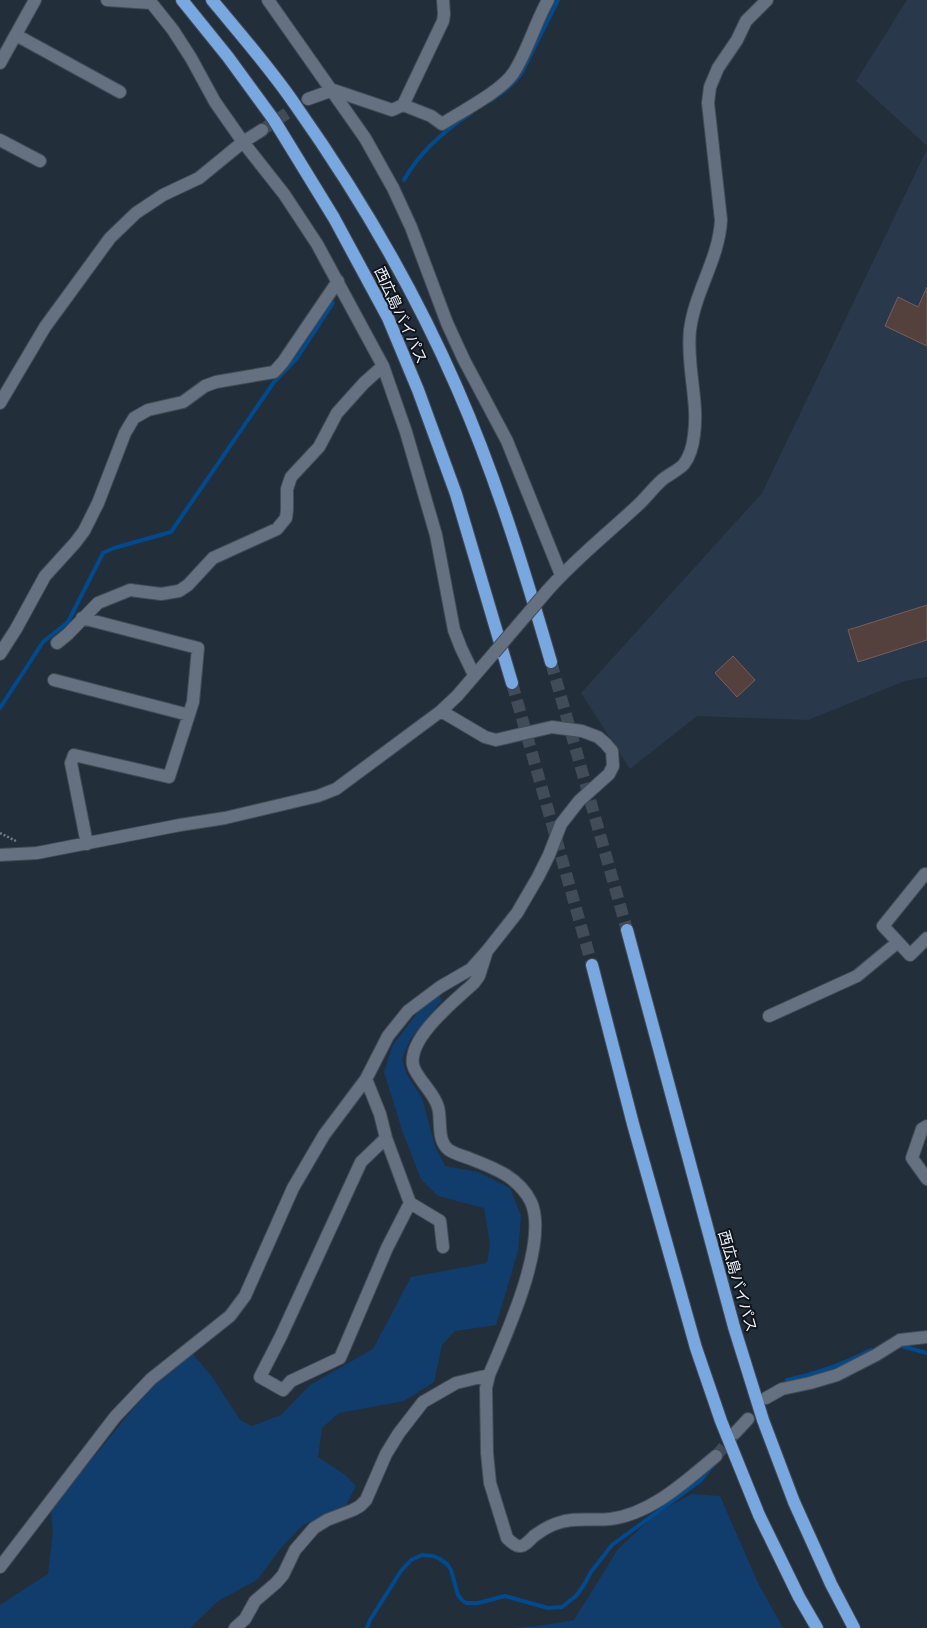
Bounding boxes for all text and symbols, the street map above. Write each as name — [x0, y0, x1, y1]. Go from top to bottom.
street label: 西広島バイパス — [370, 264, 432, 366]
street label: 西広島バイパス — [714, 1228, 762, 1334]

